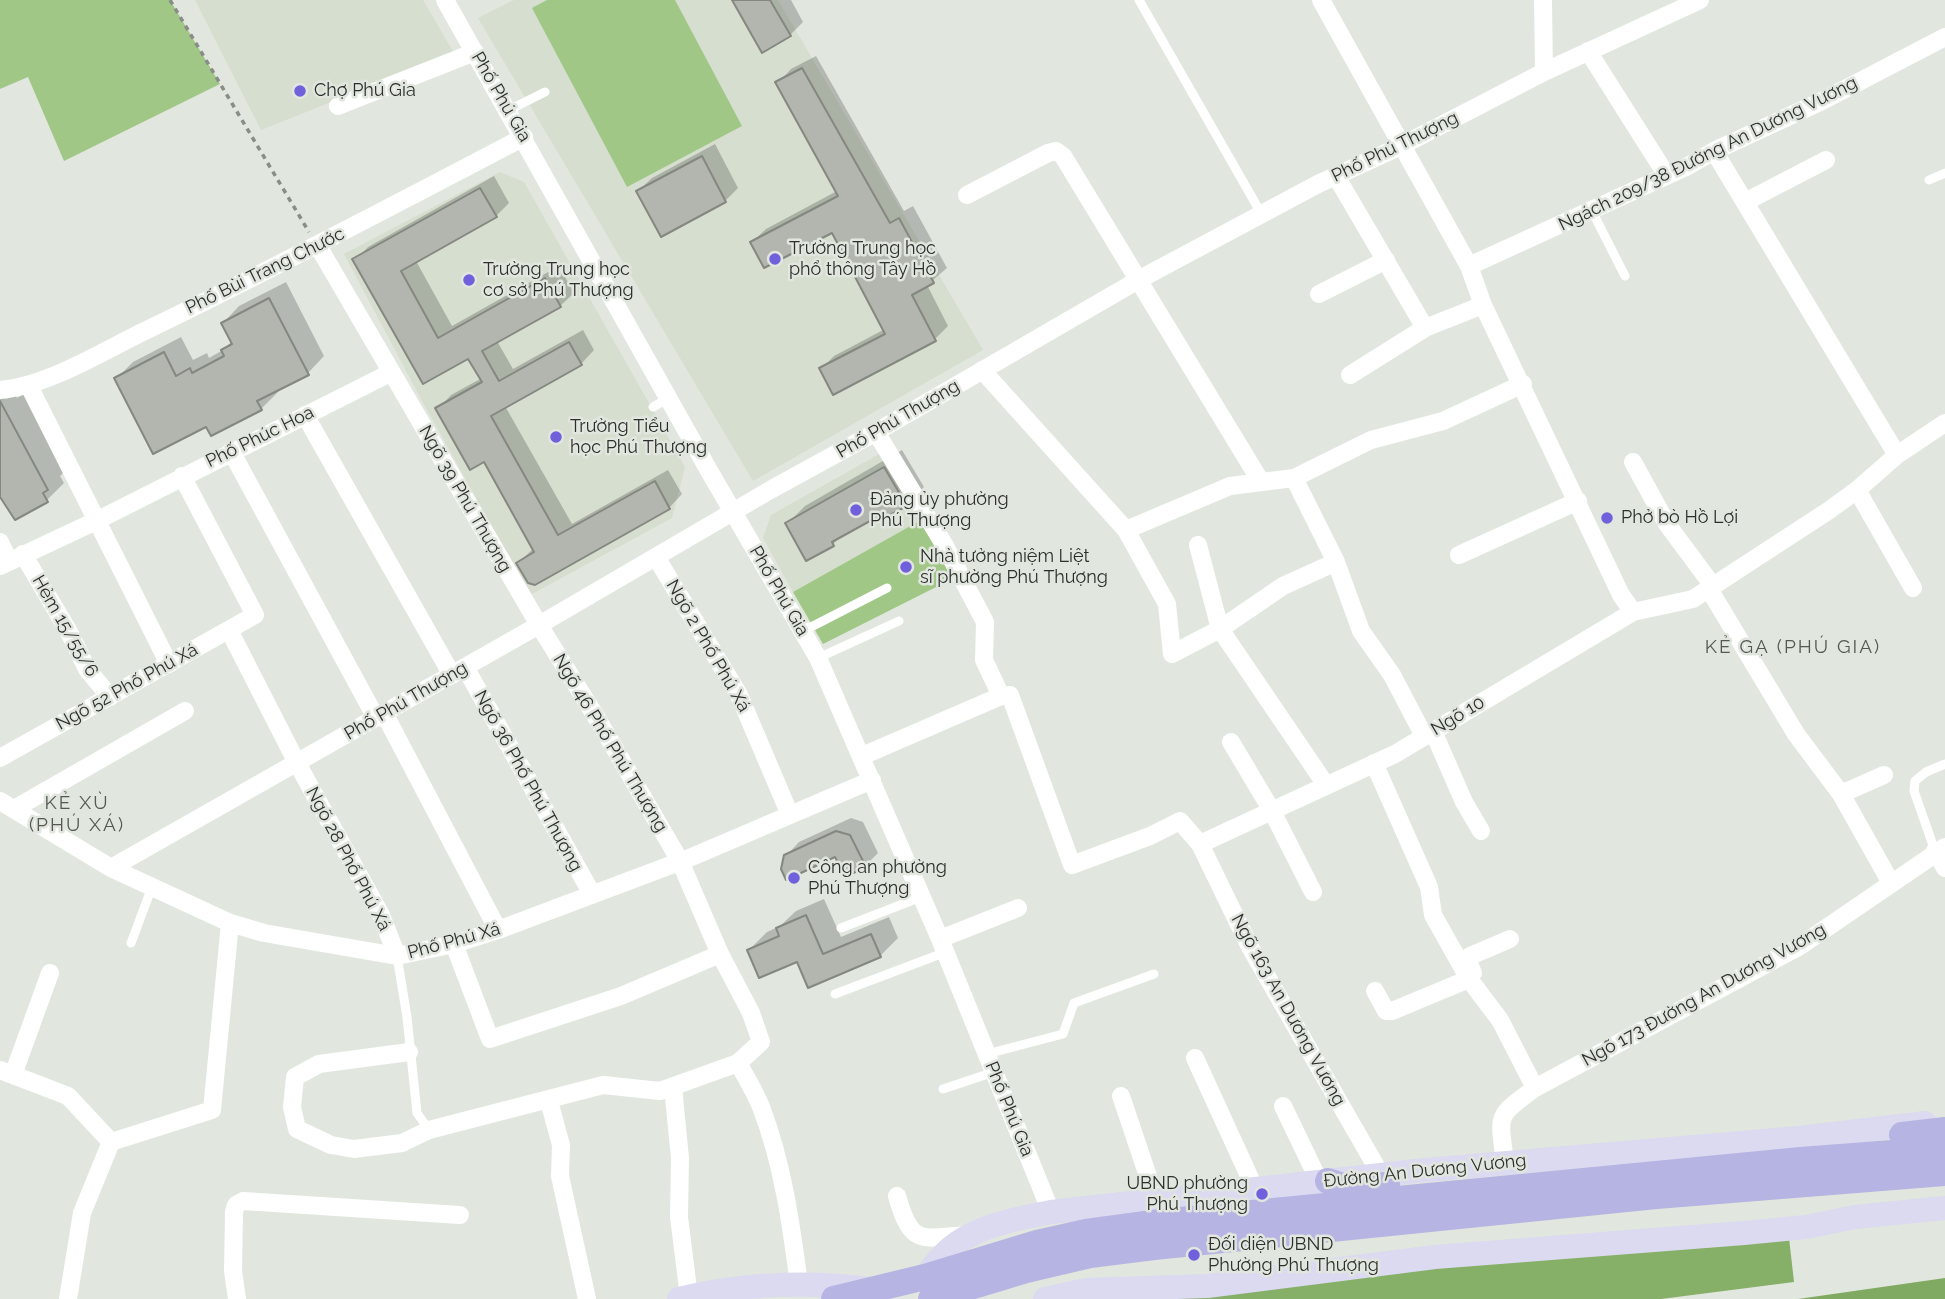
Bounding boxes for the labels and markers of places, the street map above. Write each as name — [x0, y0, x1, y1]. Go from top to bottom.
place label: Chợ Phú Gia — [314, 80, 416, 102]
marker: Chợ Phú Gia — [292, 83, 308, 99]
place label: Trường Trung học phổ thông Tây Hồ — [789, 238, 936, 280]
marker: Trường Trung học phổ thông Tây Hồ — [767, 251, 783, 267]
place label: Trường Trung học cơ sở Phú Thượng — [483, 259, 634, 302]
marker: Trường Trung học cơ sở Phú Thượng — [461, 272, 477, 288]
place label: Trường Tiểu học Phú Thượng — [570, 416, 707, 458]
marker: Trường Tiểu học Phú Thượng — [548, 429, 564, 445]
place label: Đảng ủy phường Phú Thượng — [870, 489, 1009, 532]
marker: Đảng ủy phường Phú Thượng — [848, 502, 864, 518]
place label: Phở bò Hồ Lợi — [1621, 507, 1738, 529]
marker: Phở bò Hồ Lợi — [1599, 510, 1615, 526]
place label: Nhà tưởng niệm Liệt sĩ phường Phú Thượng — [920, 546, 1108, 588]
marker: Nhà tưởng niệm Liệt sĩ phường Phú Thượng — [898, 559, 914, 575]
place label: Công an phường Phú Thượng — [808, 857, 947, 900]
marker: Công an phường Phú Thượng — [786, 870, 802, 886]
place label: UBND phường Phú Thượng — [1126, 1173, 1248, 1216]
marker: UBND phường Phú Thượng — [1254, 1186, 1270, 1202]
place label: Đối diện UBND Phường Phú Thượng — [1208, 1234, 1379, 1276]
marker: Đối diện UBND Phường Phú Thượng — [1186, 1247, 1202, 1263]

